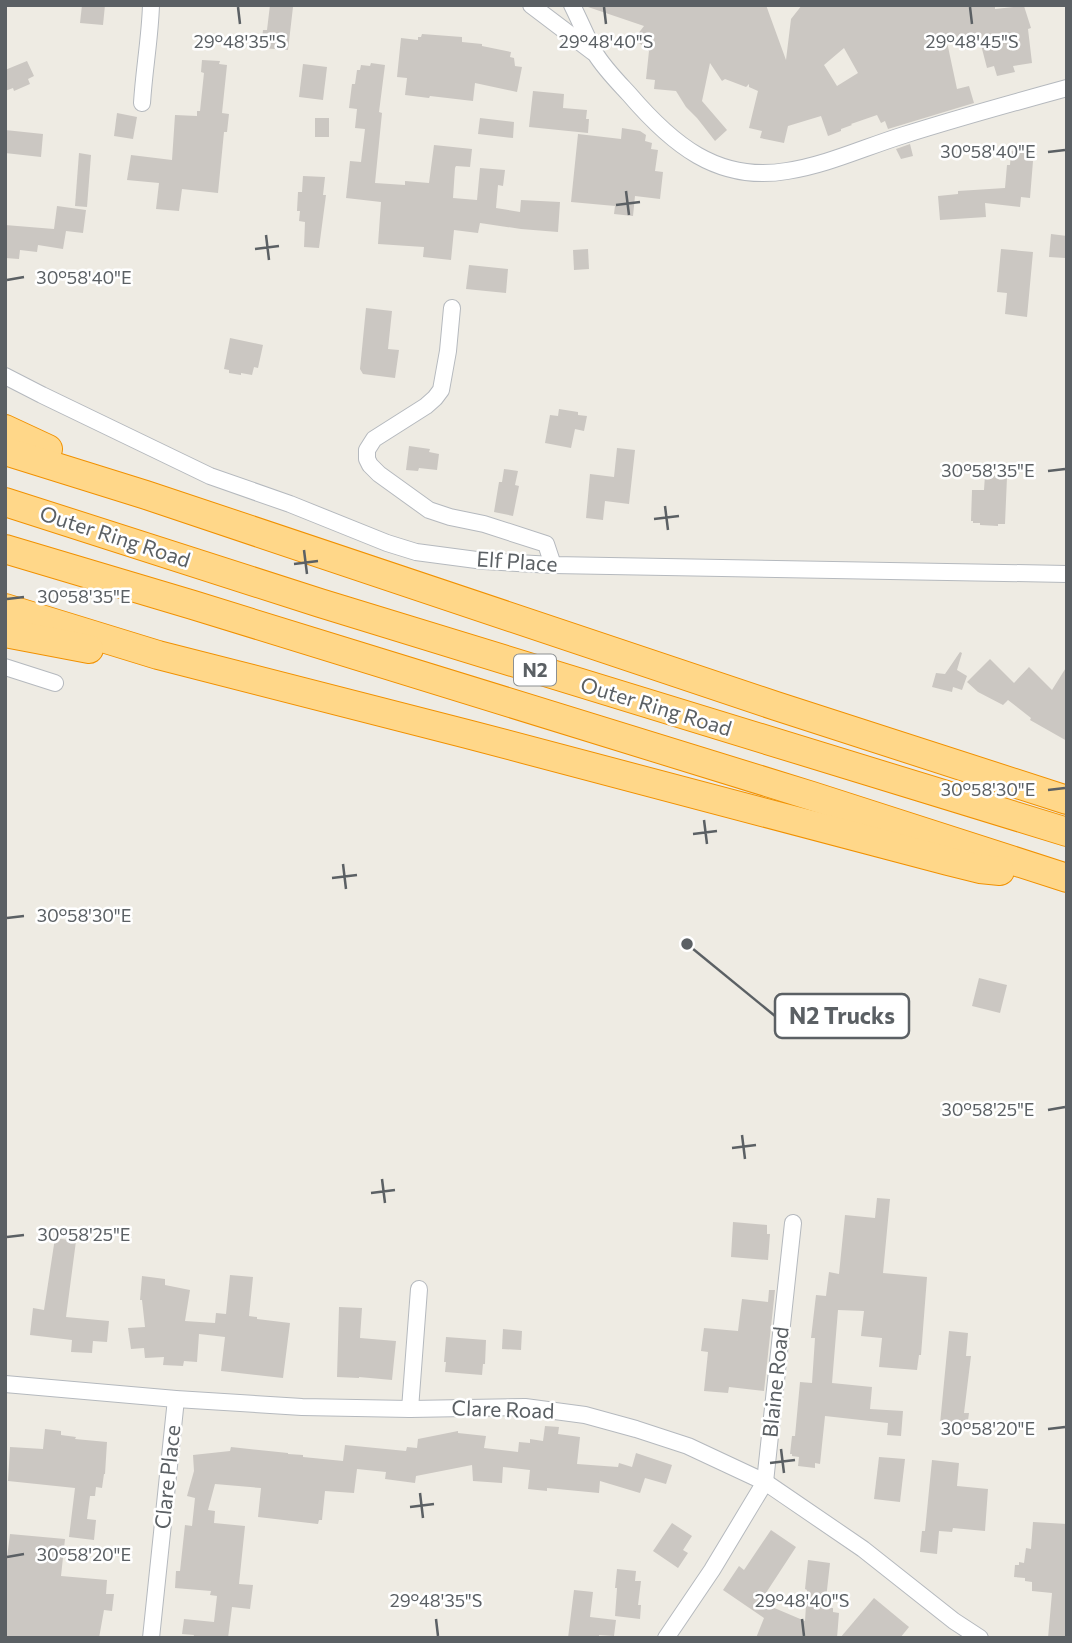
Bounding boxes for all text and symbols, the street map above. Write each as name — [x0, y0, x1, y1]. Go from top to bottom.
text: 29°48'35"S — [194, 30, 286, 52]
text: 29°48'40"S — [559, 30, 653, 52]
text: 29°48'45"S — [925, 30, 1019, 52]
text: 30°58'40"E — [940, 140, 1036, 162]
text: 30°58'40"E — [36, 266, 132, 288]
text: 30°58'35"E — [941, 459, 1035, 481]
street label: Outer Ring Road — [37, 499, 194, 572]
street label: Elf Place — [476, 545, 558, 576]
text: 30°58'35"E — [37, 585, 131, 607]
road number: N2 — [514, 654, 556, 685]
street label: Outer Ring Road — [578, 671, 735, 740]
text: 30°58'30"E — [941, 778, 1035, 800]
text: 30°58'30"E — [37, 904, 131, 926]
callout: N2 Trucks — [775, 994, 909, 1038]
text: N2 Trucks — [789, 1001, 895, 1029]
text: 30°58'25"E — [941, 1098, 1035, 1120]
text: 30°58'25"E — [37, 1223, 131, 1245]
street label: Blaine Road — [756, 1325, 793, 1439]
street label: Clare Road — [451, 1394, 555, 1423]
text: 30°58'20"E — [941, 1417, 1035, 1439]
street label: Clare Place — [149, 1423, 184, 1530]
text: 30°58'20"E — [37, 1543, 131, 1565]
text: 29°48'35"S — [390, 1589, 482, 1611]
text: 29°48'40"S — [755, 1589, 849, 1611]

